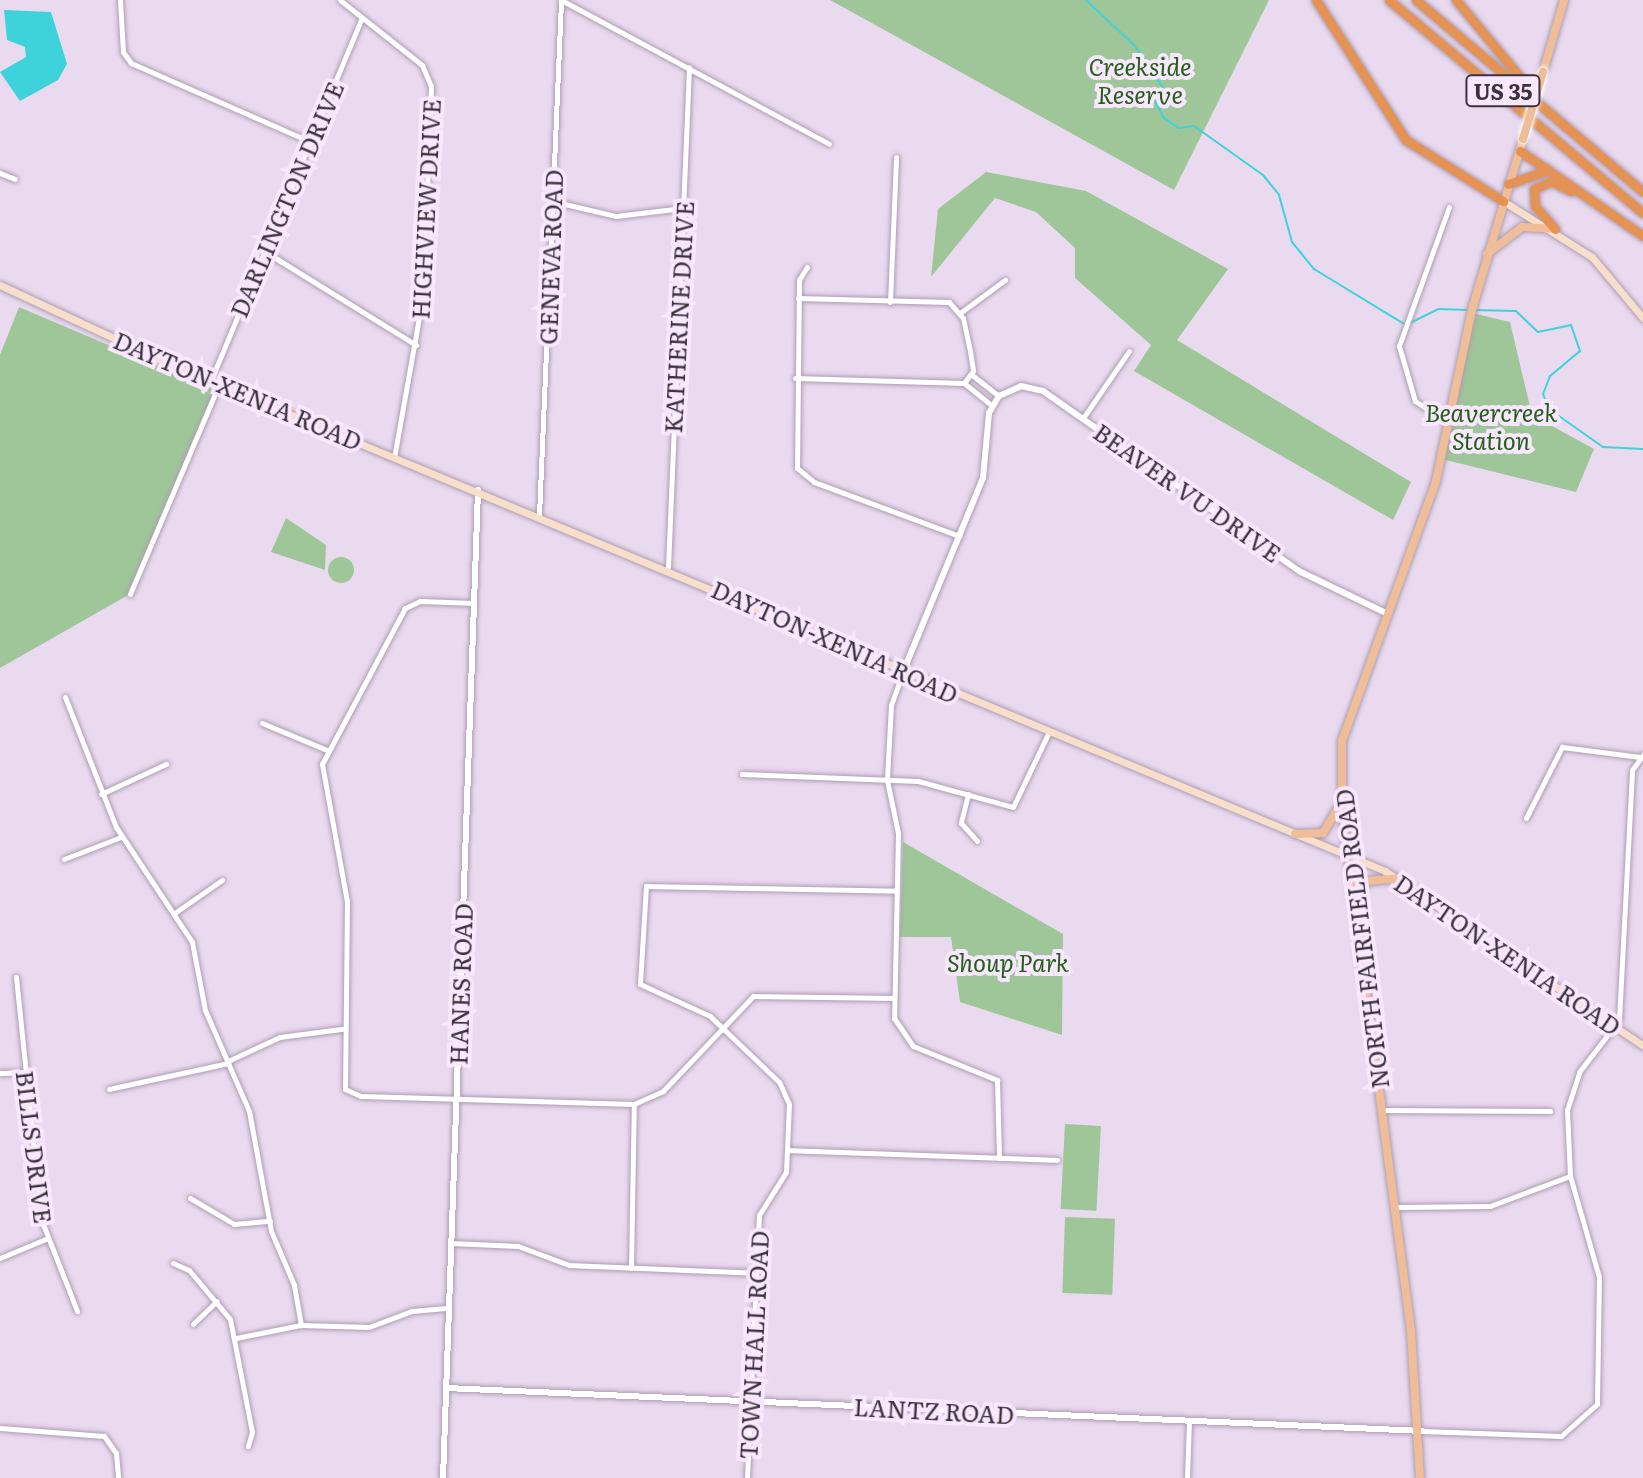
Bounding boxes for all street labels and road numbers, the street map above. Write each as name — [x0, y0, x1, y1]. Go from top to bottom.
road number: US 35 — [1465, 73, 1541, 109]
street label: DARLINGTON DRIVE — [223, 77, 349, 321]
street label: HIGHVIEW DRIVE — [405, 98, 445, 320]
street label: GENEVA ROAD — [533, 169, 567, 345]
street label: KATHERINE DRIVE — [658, 200, 698, 434]
street label: DAYTON-XENIA ROAD — [110, 325, 366, 455]
street label: BEAVER VU DRIVE — [1089, 417, 1287, 567]
street label: DAYTON-XENIA ROAD — [707, 574, 963, 708]
street label: NORTH FAIRFIELD ROAD — [1328, 788, 1394, 1090]
street label: DAYTON-XENIA ROAD — [1389, 868, 1627, 1040]
street label: HANES ROAD — [443, 903, 477, 1065]
street label: BILLS DRIVE — [11, 1069, 59, 1225]
street label: TOWN HALL ROAD — [733, 1230, 773, 1460]
street label: LANTZ ROAD — [853, 1391, 1015, 1429]

